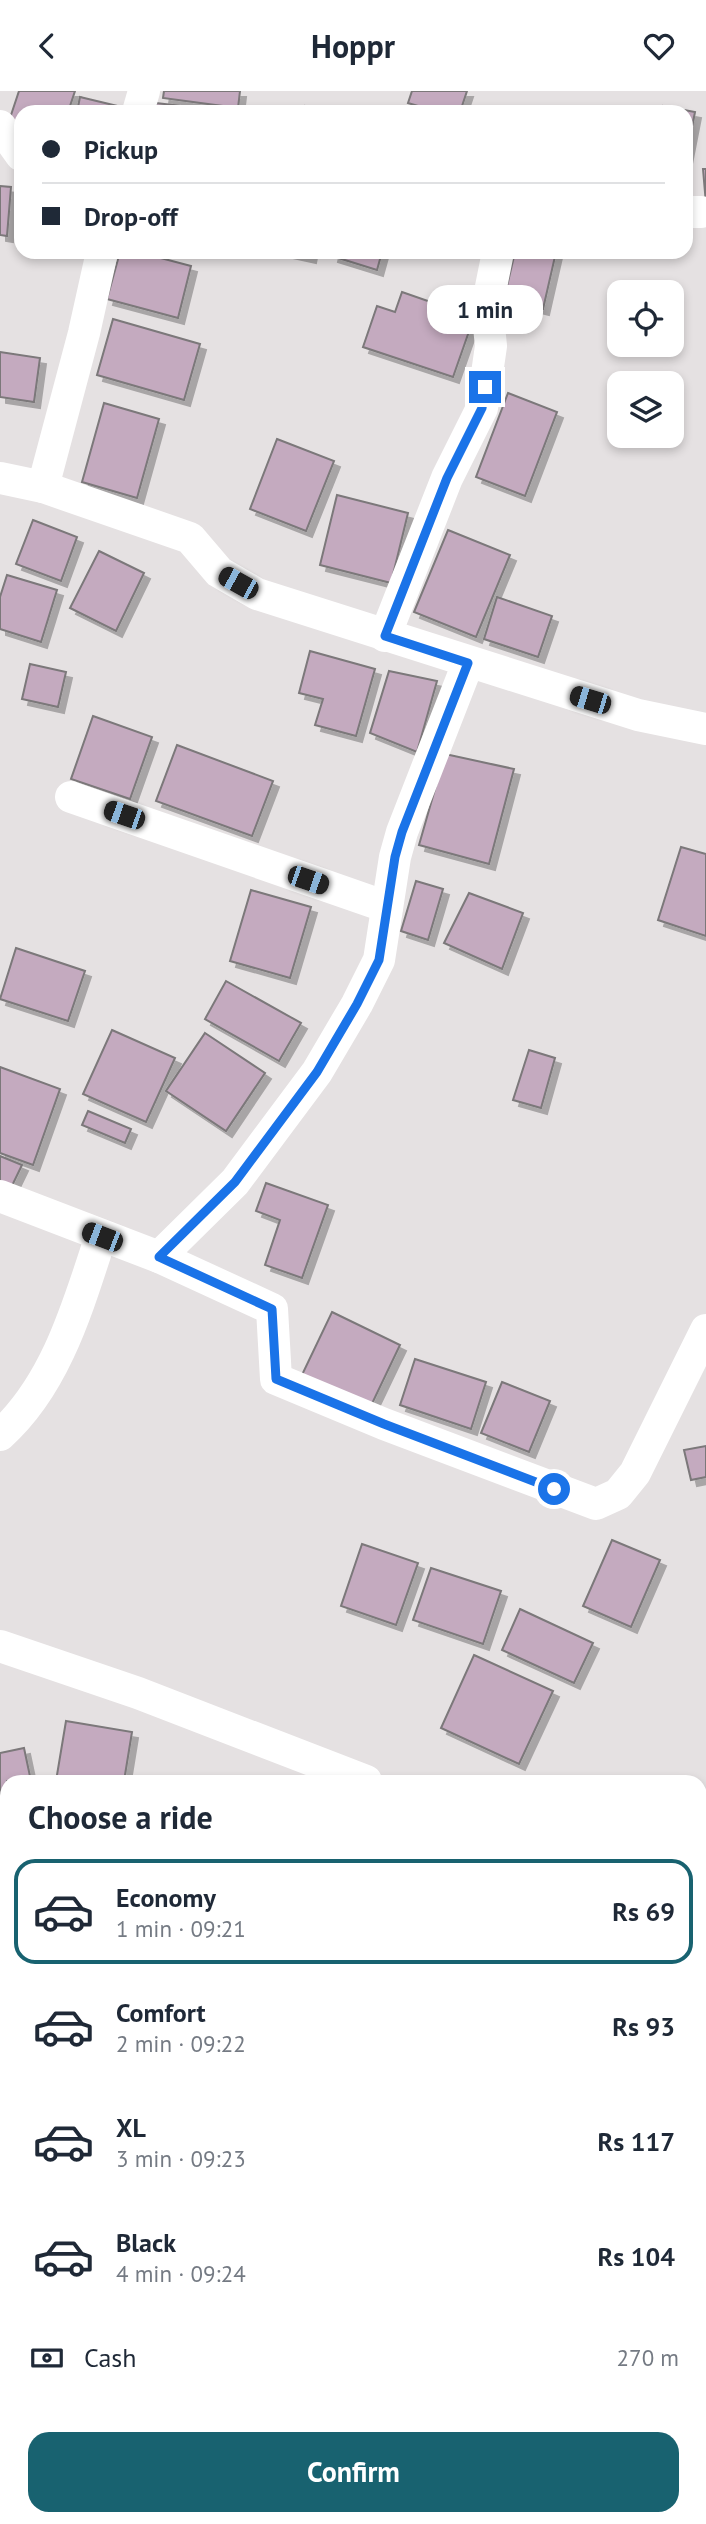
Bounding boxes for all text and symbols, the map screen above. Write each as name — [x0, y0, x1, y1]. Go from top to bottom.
text: Hoppr — [311, 25, 395, 67]
icon: back — [28, 27, 66, 65]
icon: heart — [640, 27, 678, 65]
text: Pickup — [84, 133, 158, 166]
text: Drop-off — [84, 200, 178, 233]
map controls — [607, 280, 684, 448]
button: locate — [607, 280, 684, 357]
callout: 1 min — [427, 285, 543, 335]
text: 1 min — [457, 295, 513, 324]
route end — [469, 371, 501, 403]
button: layers — [607, 371, 684, 448]
car — [215, 564, 262, 602]
car — [567, 684, 614, 716]
car — [101, 798, 148, 832]
car — [285, 863, 332, 897]
car — [79, 1220, 126, 1254]
route start — [538, 1473, 570, 1505]
text: Choose a ride — [28, 1796, 213, 1838]
icon: car — [32, 1880, 95, 1943]
text: Economy — [116, 1881, 216, 1914]
text: Rs 69 — [612, 1895, 675, 1928]
text: 1 min · 09:21 — [116, 1914, 246, 1943]
icon: car — [32, 1995, 95, 2058]
text: Comfort — [116, 1996, 206, 2029]
text: Rs 93 — [612, 2010, 675, 2043]
text: 2 min · 09:22 — [116, 2029, 246, 2058]
icon: car — [32, 2110, 95, 2173]
text: XL — [116, 2111, 146, 2144]
text: Rs 117 — [598, 2125, 675, 2158]
text: 3 min · 09:23 — [116, 2144, 246, 2173]
icon: car — [32, 2225, 95, 2288]
text: Black — [116, 2226, 176, 2259]
text: Rs 104 — [598, 2240, 675, 2273]
text: 4 min · 09:24 — [116, 2259, 246, 2288]
icon: cash — [28, 2339, 66, 2377]
text: Cash — [84, 2341, 136, 2374]
text: 270 m — [617, 2343, 679, 2372]
button: Confirm — [28, 2432, 679, 2512]

